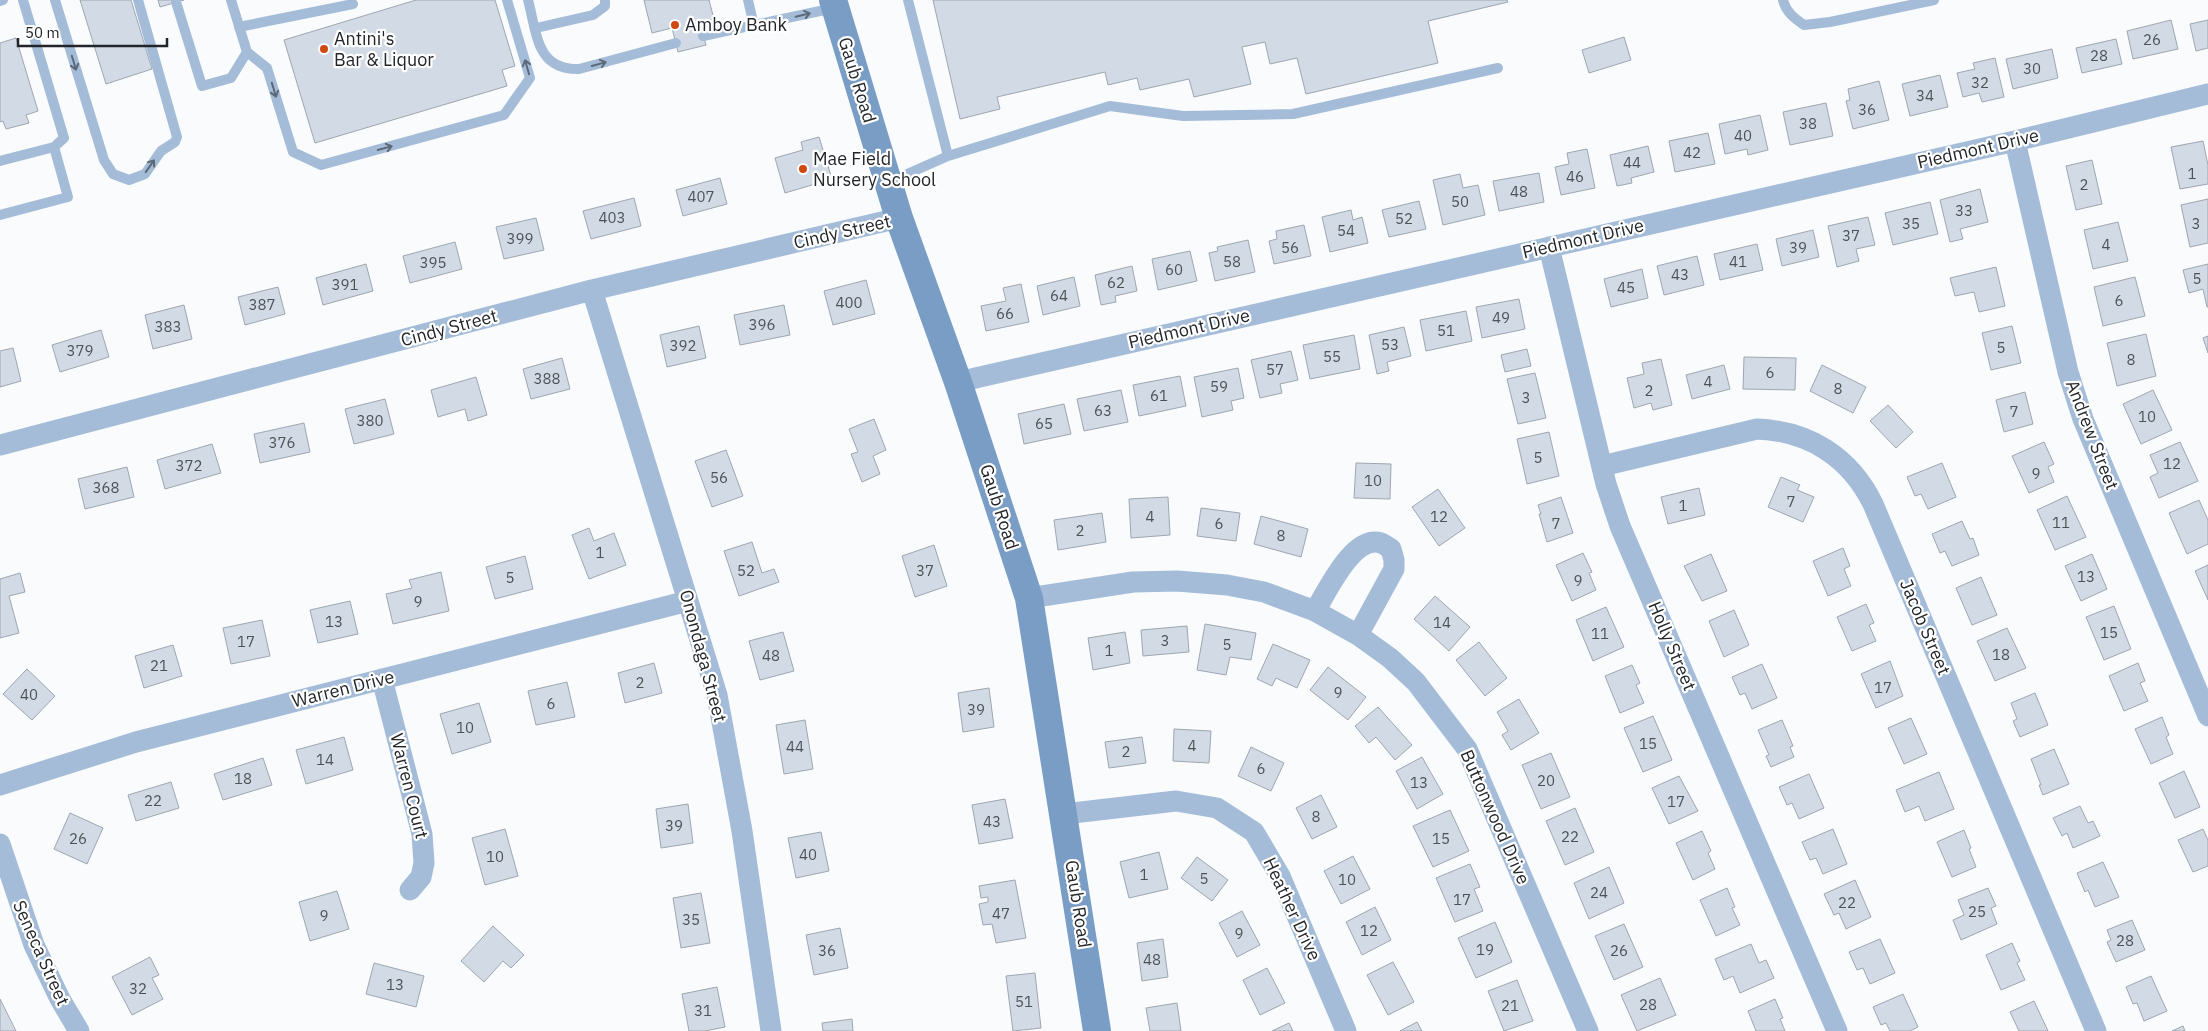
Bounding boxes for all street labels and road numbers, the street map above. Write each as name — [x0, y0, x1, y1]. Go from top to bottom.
street label: Gaub Road — [834, 34, 881, 125]
street label: Piedmont Drive — [1915, 123, 2041, 174]
street label: Cindy Street — [791, 209, 893, 254]
street label: Piedmont Drive — [1520, 213, 1646, 264]
street label: Piedmont Drive — [1126, 303, 1252, 354]
street label: Cindy Street — [398, 304, 500, 351]
street label: Andrew Street — [2061, 377, 2124, 493]
street label: Gaub Road — [975, 461, 1024, 552]
street label: Jacob Street — [1895, 575, 1956, 678]
street label: Onondaga Street — [675, 587, 732, 725]
street label: Holly Street — [1643, 598, 1702, 694]
street label: Warren Drive — [289, 665, 397, 712]
street label: Warren Court — [385, 731, 434, 841]
street label: Buttonwood Drive — [1455, 746, 1535, 888]
street label: Heather Drive — [1259, 854, 1326, 964]
street label: Gaub Road — [1060, 858, 1097, 949]
street label: Seneca Street — [8, 897, 75, 1009]

